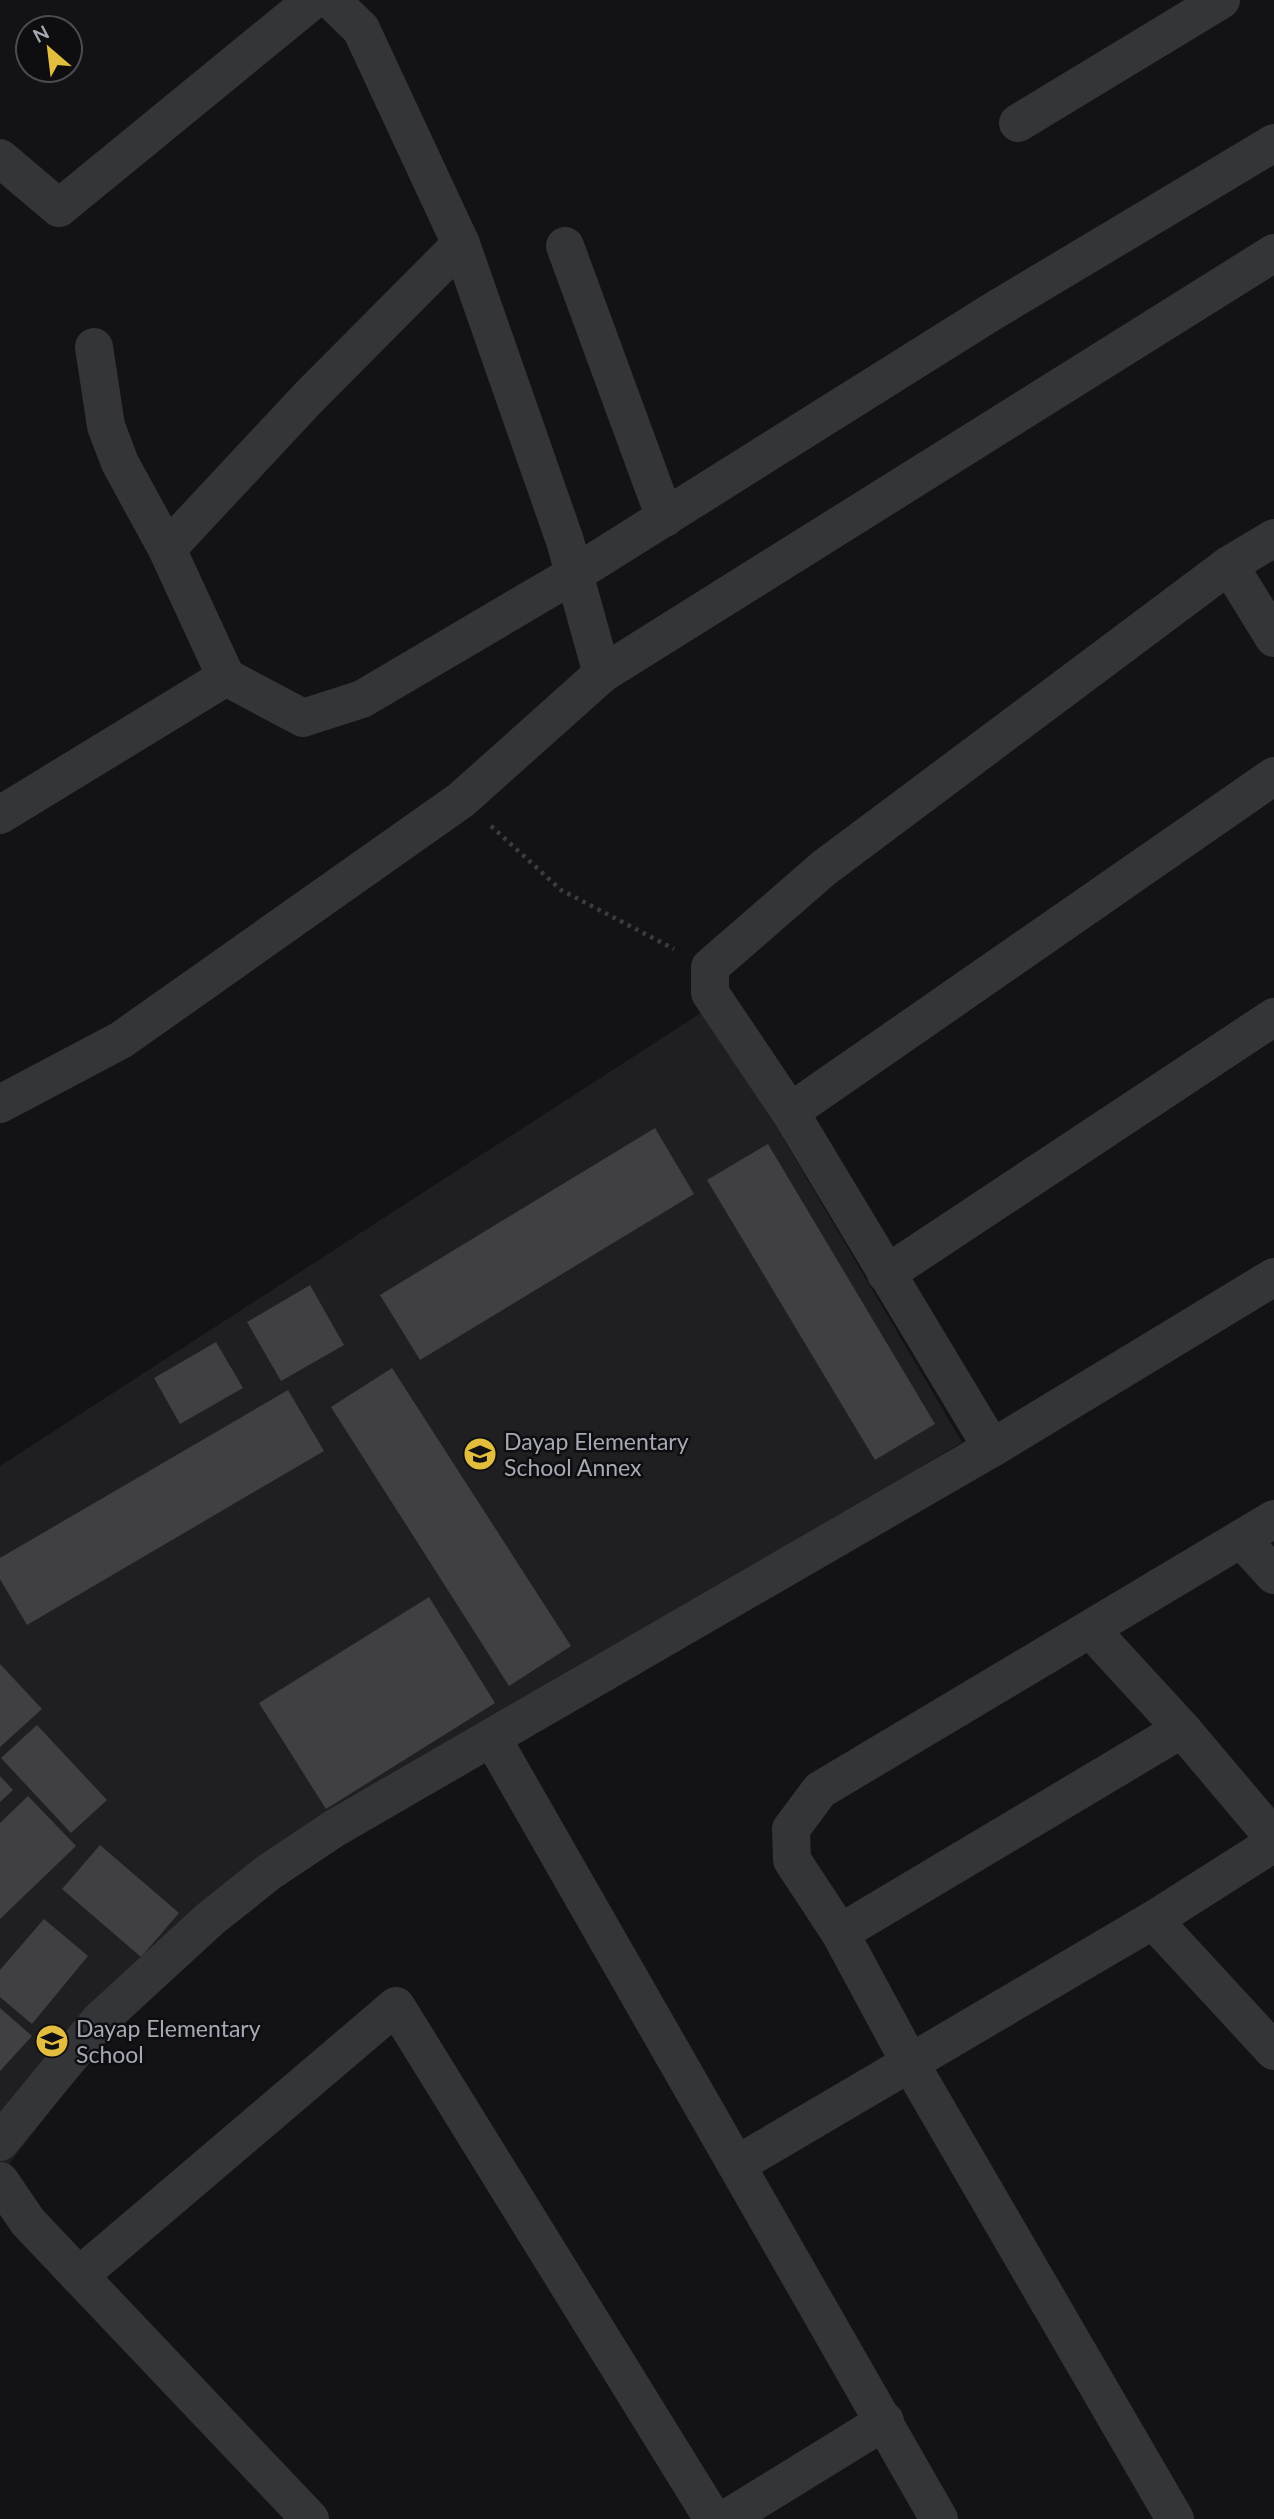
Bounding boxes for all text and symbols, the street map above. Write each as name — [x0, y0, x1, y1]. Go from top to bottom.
north arrow — [14, 14, 84, 84]
text: N — [29, 20, 53, 47]
place label: Dayap Elementary School Annex — [504, 1427, 689, 1481]
school or university icon: Dayap Elementary School Annex — [461, 1435, 499, 1473]
place label: Dayap Elementary School — [76, 2014, 261, 2068]
school or university icon: Dayap Elementary School — [33, 2022, 71, 2060]

